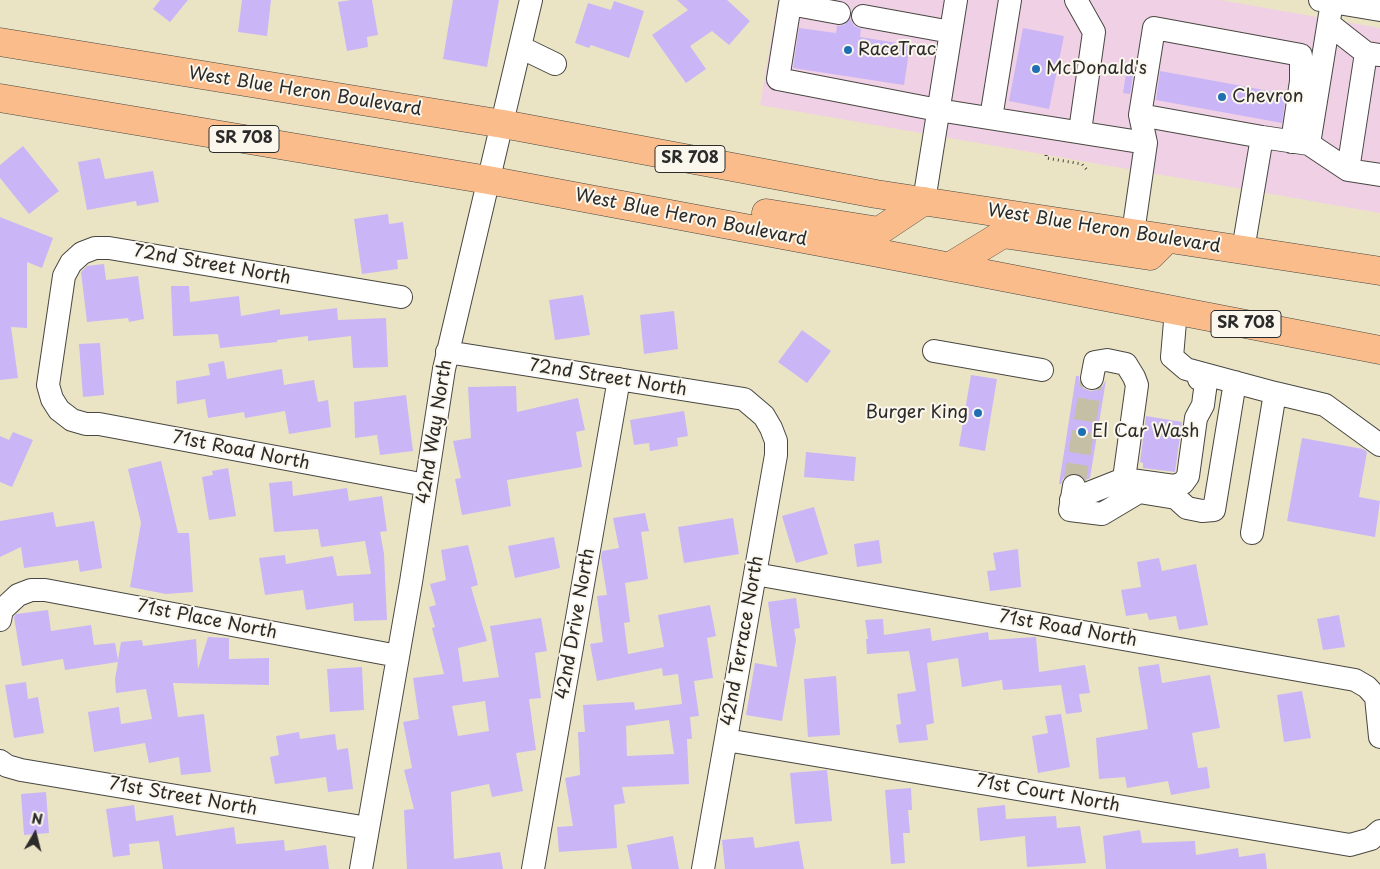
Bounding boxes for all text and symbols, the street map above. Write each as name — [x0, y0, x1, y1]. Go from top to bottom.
place label: RaceTrac — [858, 39, 936, 61]
marker: RaceTrac — [842, 44, 854, 56]
place label: McDonald's — [1046, 58, 1147, 80]
street label: West Blue Heron Boulevard — [187, 63, 423, 121]
marker: McDonald's — [1030, 63, 1042, 75]
place label: Chevron — [1232, 86, 1304, 108]
marker: Chevron — [1216, 91, 1228, 103]
road number: SR 708 — [209, 126, 279, 152]
road number: SR 708 — [655, 146, 725, 172]
street label: West Blue Heron Boulevard — [573, 185, 809, 251]
street label: West Blue Heron Boulevard — [986, 200, 1222, 258]
street label: 72nd Street North — [132, 241, 292, 289]
road number: SR 708 — [1211, 310, 1281, 338]
street label: 72nd Street North — [528, 355, 688, 401]
street label: 42nd Way North — [413, 358, 457, 506]
place label: Burger King — [866, 402, 968, 424]
marker: Burger King — [972, 407, 984, 419]
place label: El Car Wash — [1092, 421, 1200, 443]
marker: El Car Wash — [1076, 426, 1088, 438]
street label: 71st Road North — [170, 427, 312, 475]
street label: 42nd Drive North — [552, 547, 600, 701]
street label: 42nd Terrace North — [717, 554, 769, 728]
street label: 71st Place North — [135, 596, 279, 644]
street label: 71st Road North — [997, 606, 1139, 652]
street label: 71st Court North — [974, 771, 1122, 817]
street label: 71st Street North — [107, 773, 259, 821]
text: N — [30, 807, 44, 830]
north arrow — [10, 809, 60, 859]

